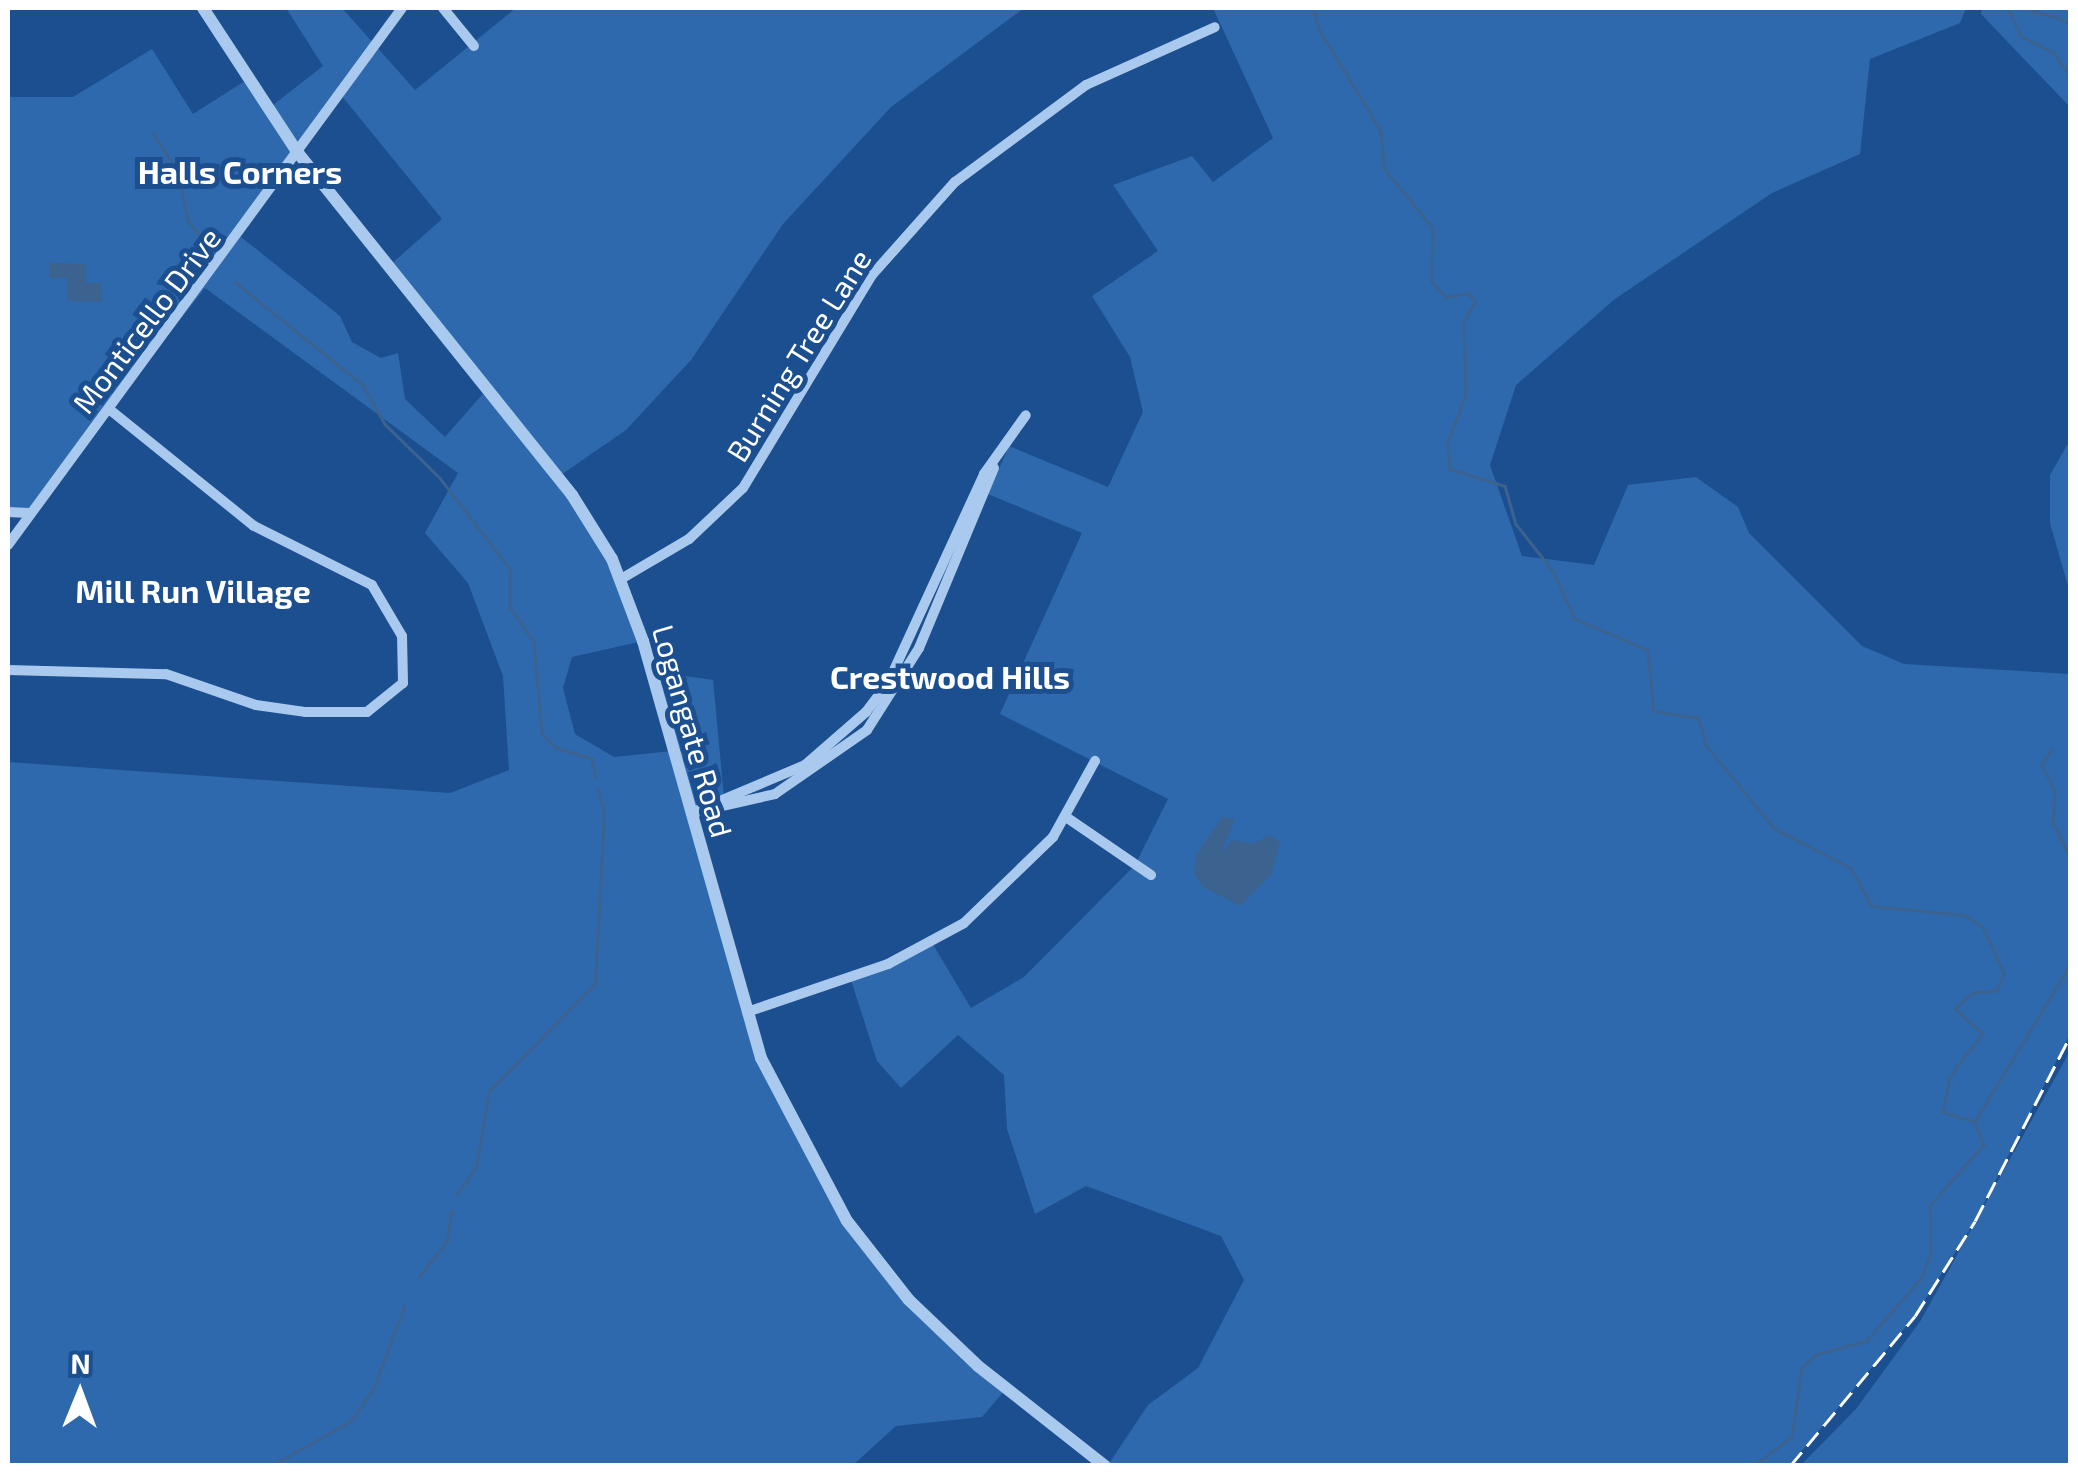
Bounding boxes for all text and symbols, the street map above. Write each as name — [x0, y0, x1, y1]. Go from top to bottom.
district label: Halls Corners — [138, 152, 342, 190]
street label: Monticello Drive — [65, 220, 227, 420]
street label: Burning Tree Lane — [718, 242, 878, 468]
district label: Mill Run Village — [75, 571, 311, 609]
street label: Logangate Road — [645, 621, 741, 841]
district label: Crestwood Hills — [830, 657, 1070, 695]
north arrow — [30, 1343, 130, 1443]
text: N — [70, 1346, 91, 1380]

